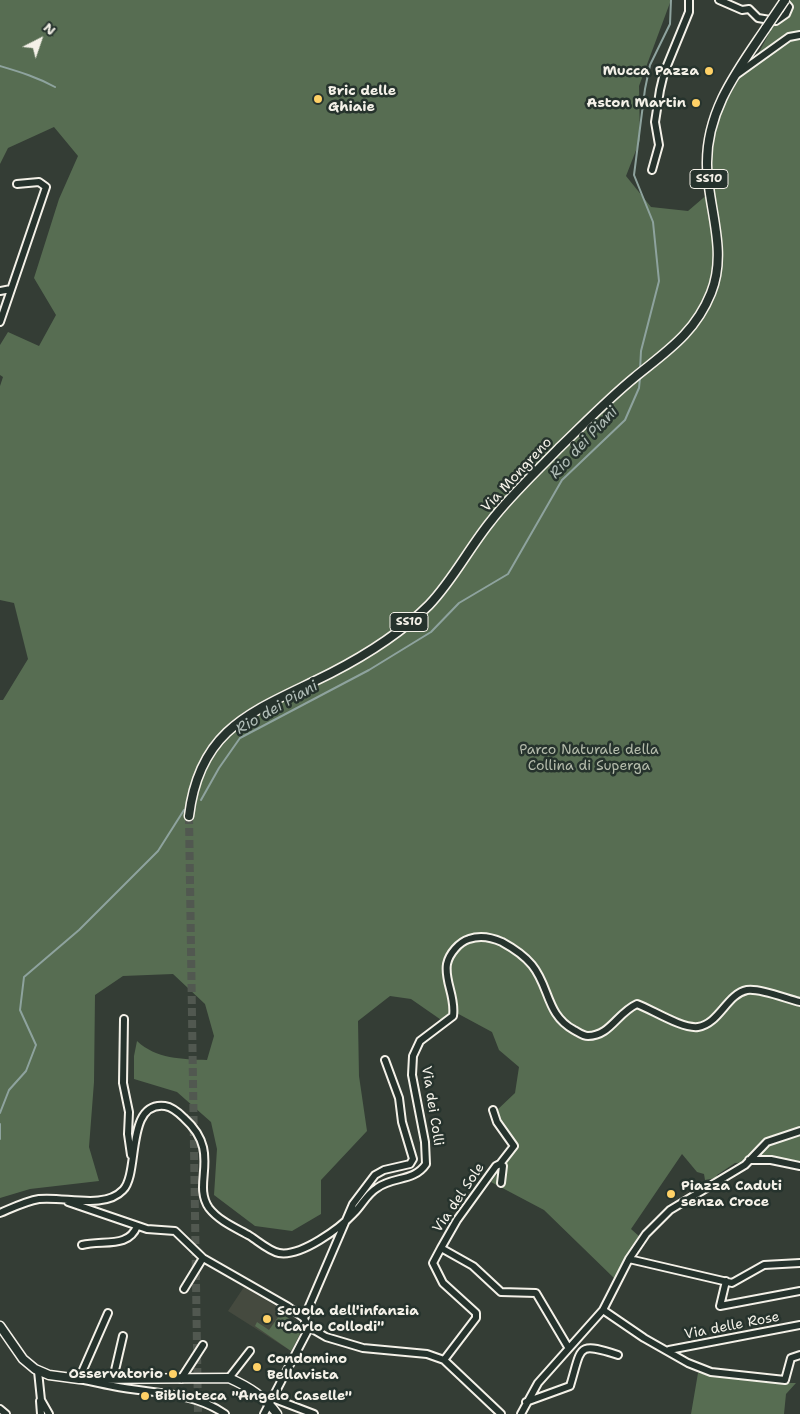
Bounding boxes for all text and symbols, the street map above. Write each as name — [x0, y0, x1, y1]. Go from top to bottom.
north arrow — [15, 15, 65, 65]
text: N — [40, 18, 60, 39]
place label: Mucca Pazza — [603, 63, 699, 79]
marker: Mucca Pazza — [703, 65, 715, 77]
place label: Bric delle Ghiaie — [328, 83, 396, 115]
marker: Bric delle Ghiaie — [312, 93, 324, 105]
place label: Aston Martin — [586, 95, 686, 111]
marker: Aston Martin — [690, 97, 702, 109]
road number: SS10 — [690, 170, 728, 188]
water label: Rio dei Piani — [546, 403, 622, 483]
street label: Via Mongreno — [478, 434, 556, 516]
road number: SS10 — [390, 612, 428, 632]
water label: Rio dei Piani — [233, 677, 321, 739]
park label: Parco Naturale della Collina di Superga — [519, 742, 659, 774]
street label: Via dei Colli — [417, 1065, 447, 1147]
street label: Via del Sole — [430, 1160, 488, 1236]
place label: Piazza Caduti senza Croce — [681, 1178, 782, 1210]
marker: Piazza Caduti senza Croce — [665, 1188, 677, 1200]
place label: Scuola dell'infanzia "Carlo Collodi" — [277, 1303, 419, 1335]
street label: Via delle Rose — [683, 1309, 781, 1343]
marker: Scuola dell'infanzia "Carlo Collodi" — [261, 1313, 273, 1325]
place label: Condomino Bellavista — [267, 1351, 347, 1384]
marker: Condomino Bellavista — [251, 1361, 263, 1373]
place label: Osservatorio — [68, 1366, 163, 1382]
marker: Osservatorio — [167, 1368, 179, 1380]
place label: Biblioteca "Angelo Caselle" — [155, 1388, 352, 1404]
marker: Biblioteca "Angelo Caselle" — [139, 1390, 151, 1402]

